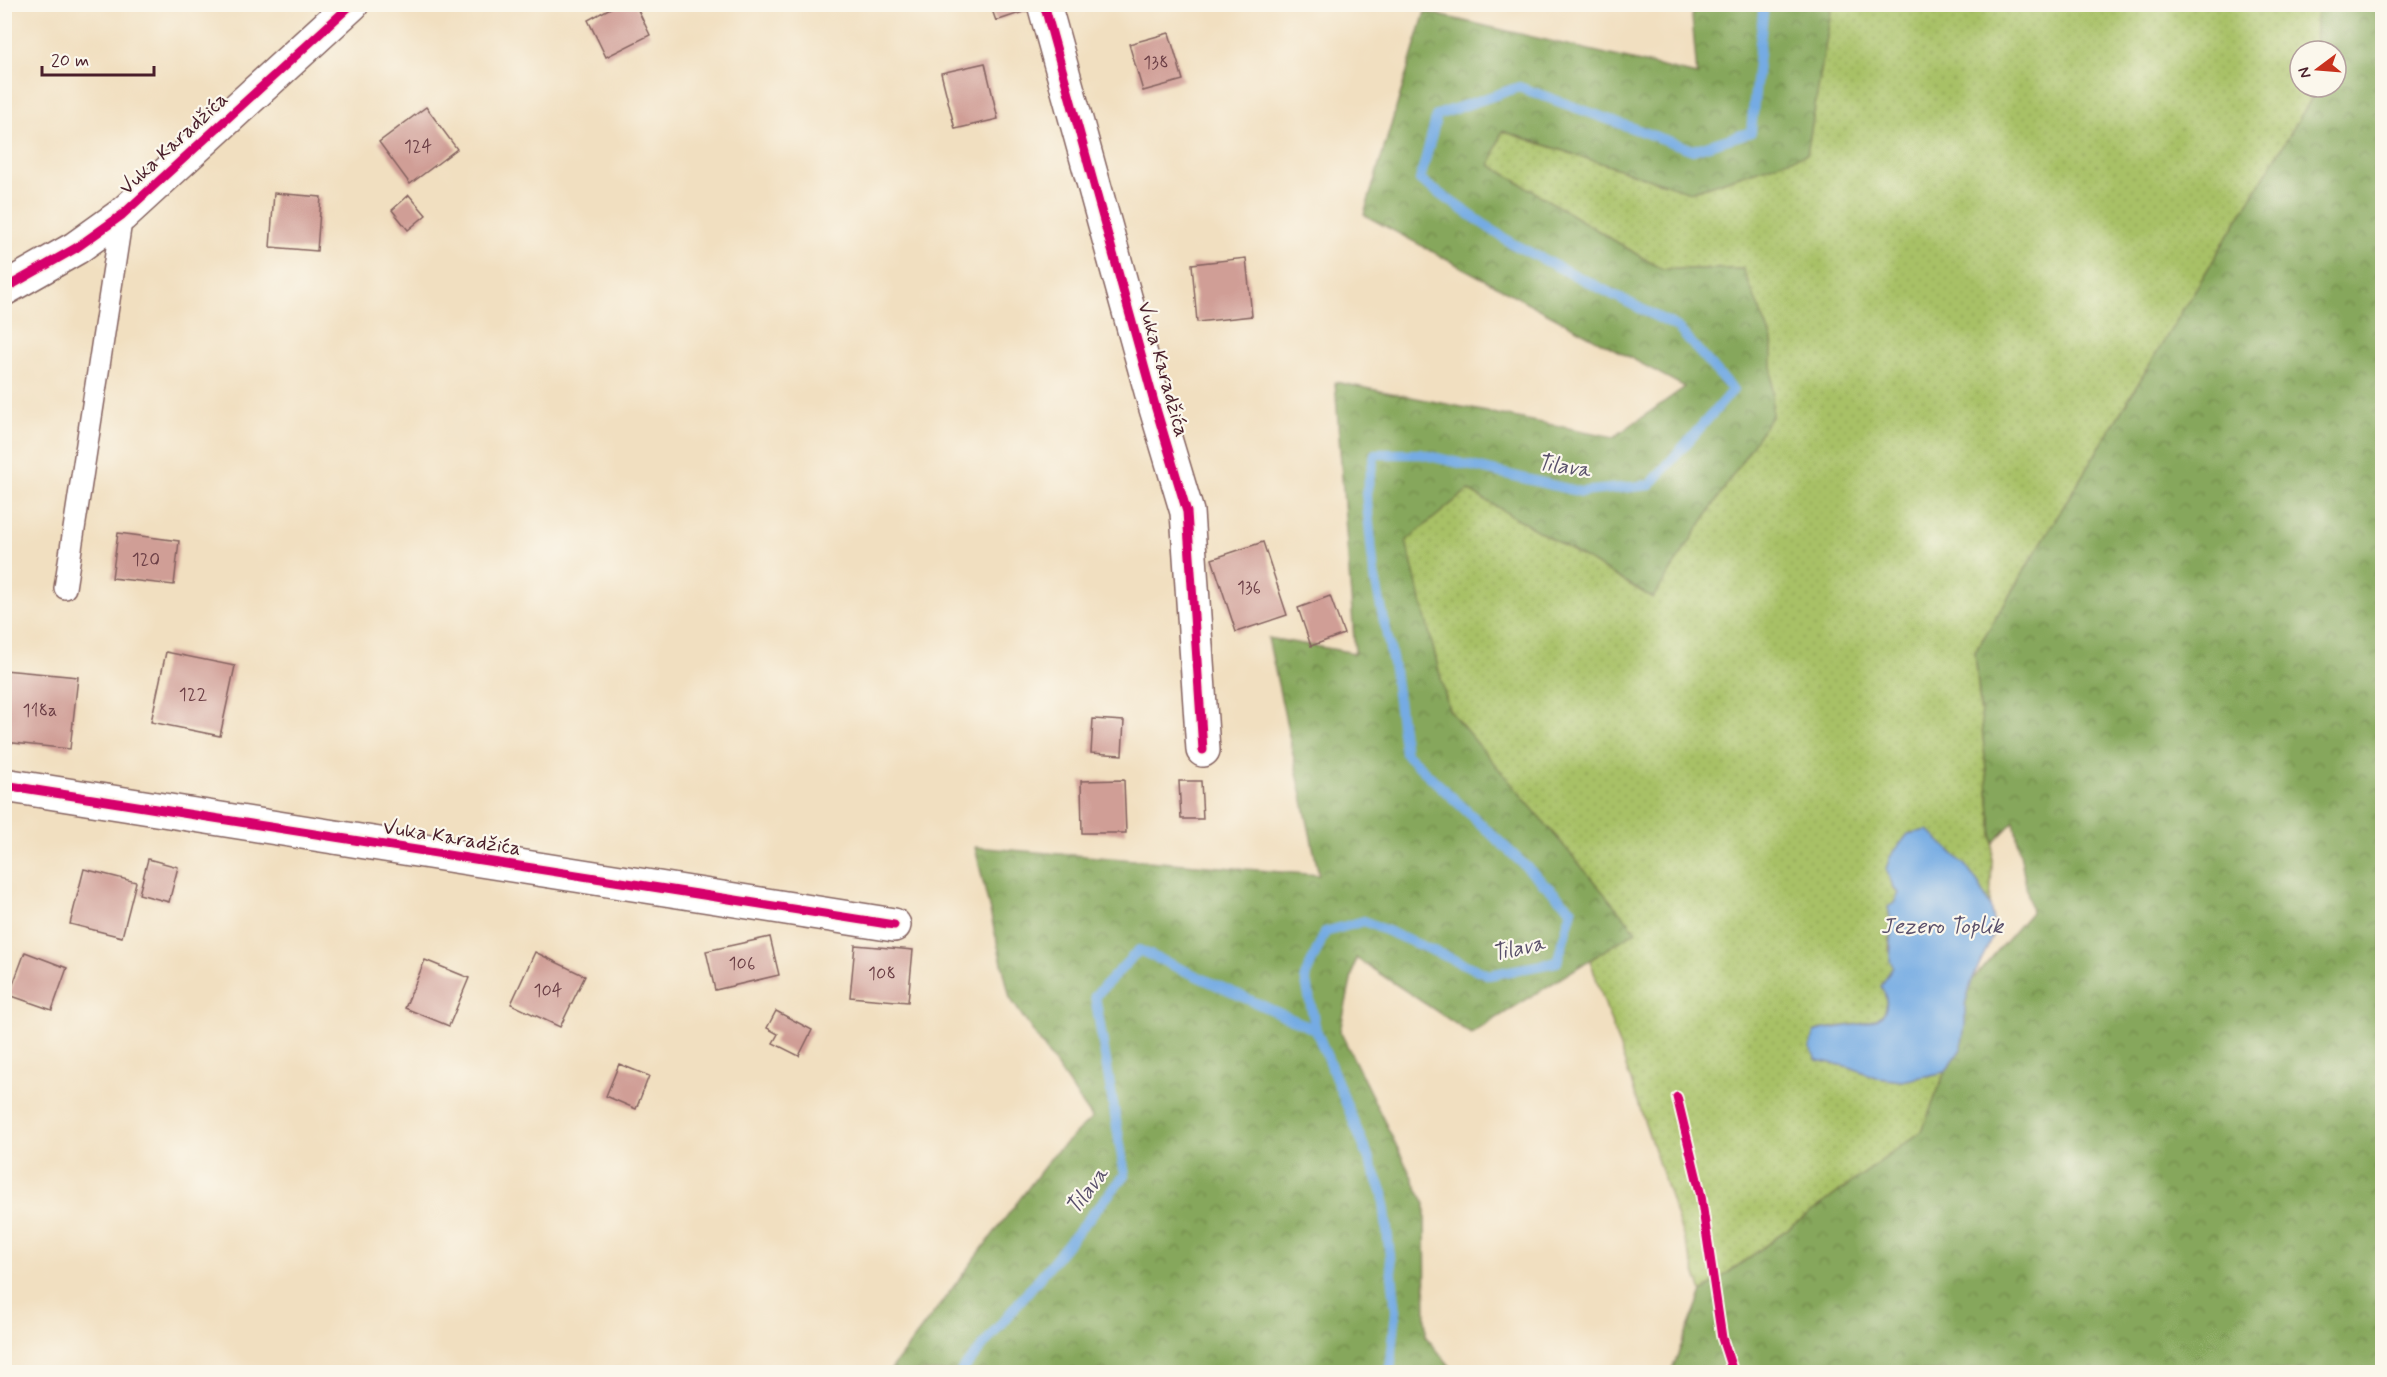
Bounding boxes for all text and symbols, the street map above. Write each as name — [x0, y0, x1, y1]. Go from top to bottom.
scale bar — [42, 39, 154, 77]
north arrow — [2288, 39, 2348, 99]
text: 20 m — [51, 49, 89, 73]
house number: 138 — [1143, 51, 1169, 75]
text: N — [2293, 65, 2317, 81]
street label: Vuka Karadžića — [113, 86, 234, 202]
house number: 124 — [404, 135, 432, 159]
street label: Vuka Karadžića — [1130, 298, 1196, 440]
water label: Tilava — [1535, 449, 1593, 485]
house number: 120 — [132, 548, 160, 572]
house number: 136 — [1237, 576, 1261, 600]
house number: 122 — [179, 683, 207, 707]
house number: 118a — [23, 699, 57, 723]
street label: Vuka Karadžića — [381, 813, 523, 863]
water label: Jezero Toplik — [1881, 913, 2005, 941]
water label: Tilava — [1489, 930, 1548, 968]
house number: 106 — [729, 952, 755, 976]
house number: 108 — [868, 962, 896, 986]
house number: 104 — [534, 979, 563, 1003]
water label: Tilava — [1060, 1161, 1116, 1221]

